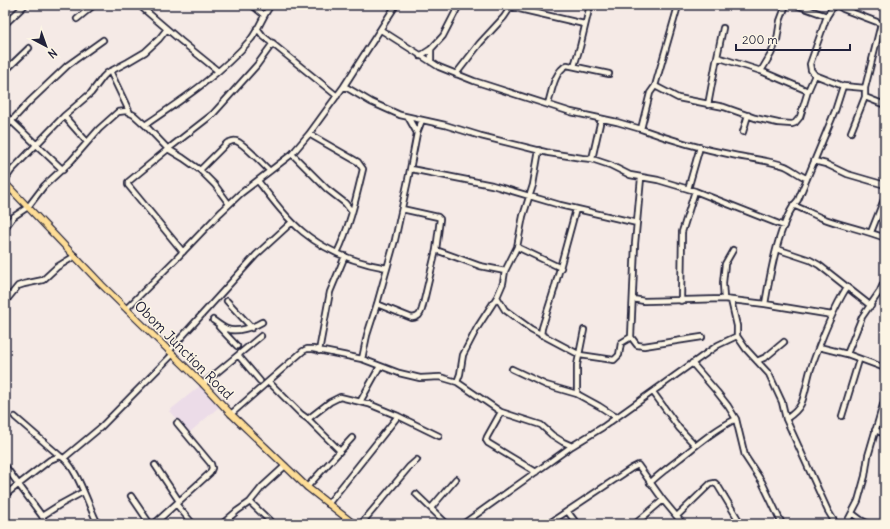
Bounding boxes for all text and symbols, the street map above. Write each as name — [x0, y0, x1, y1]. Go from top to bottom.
north arrow — [26, 26, 66, 66]
scale bar — [736, 26, 850, 52]
text: 200 m — [742, 32, 778, 47]
text: N — [45, 46, 60, 61]
street label: Obom Junction Road — [131, 297, 237, 403]

